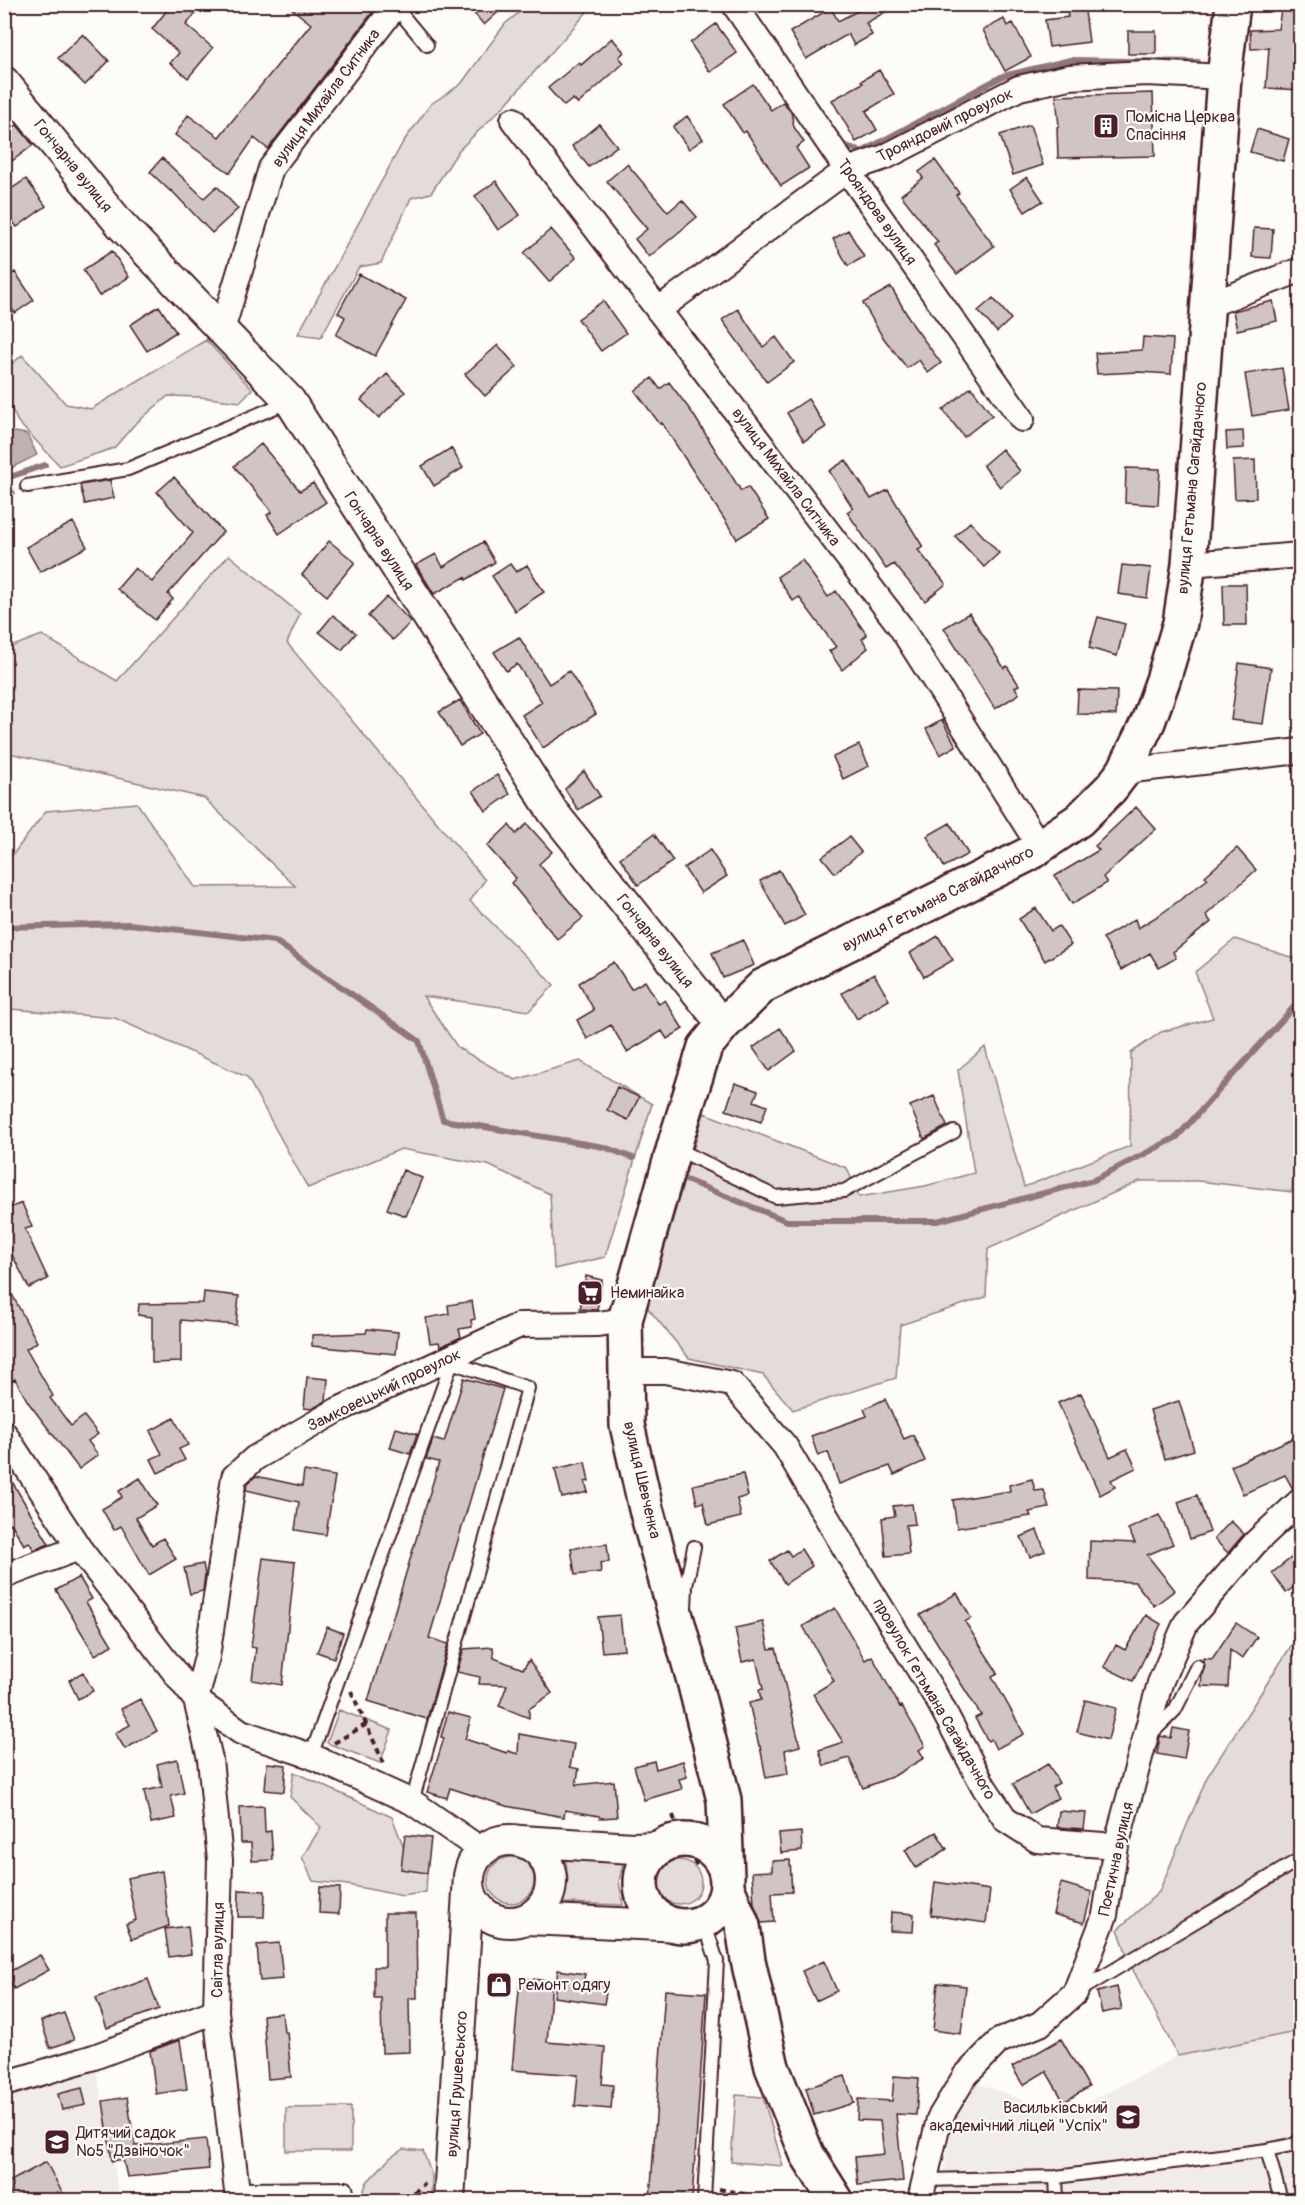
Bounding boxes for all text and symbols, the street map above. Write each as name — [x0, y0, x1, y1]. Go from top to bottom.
street label: вулиця Михайла Ситника — [267, 25, 385, 171]
street label: Трояндовий провулок — [874, 83, 1016, 167]
place label: Помісна Церква Спасіння — [1126, 107, 1235, 145]
building icon: Помісна Церква Спасіння — [1091, 111, 1121, 141]
street label: Гончарна вулиця — [29, 115, 117, 217]
street label: Трояндова вулиця — [833, 155, 921, 269]
street label: вулиця Гетьмана Сагайдачного — [1173, 381, 1211, 595]
street label: вулиця Михайла Ситника — [727, 404, 845, 550]
street label: Гончарна вулиця — [340, 488, 418, 594]
street label: вулиця Гетьмана Сагайдачного — [839, 842, 1038, 956]
street label: Гончарна вулиця — [612, 890, 698, 992]
supermarket icon: Неминайка — [575, 1278, 605, 1308]
place label: Неминайка — [610, 1283, 684, 1303]
street label: Замковецький провулок — [304, 1344, 464, 1436]
street label: вулиця Шевченка — [619, 1419, 665, 1541]
street label: провулок Гетьмана Сагайдачного — [868, 1595, 1000, 1804]
street label: Поетична вулиця — [1094, 1800, 1138, 1918]
street label: Світла вулиця — [207, 1902, 229, 1998]
shop icon: Ремонт одягу — [484, 1970, 514, 2000]
place label: Ремонт одягу — [518, 1975, 611, 1995]
street label: вулиця Грушевського — [442, 2010, 472, 2158]
place label: Васильківський академічний ліцей "Успіх" — [930, 2098, 1108, 2136]
school or university icon: Васильківський академічний ліцей "Успіх" — [1113, 2102, 1143, 2132]
place label: Дитячий садок №5 "Дзвіночок" — [75, 2123, 190, 2161]
school or university icon: Дитячий садок №5 "Дзвіночок" — [42, 2127, 72, 2157]

